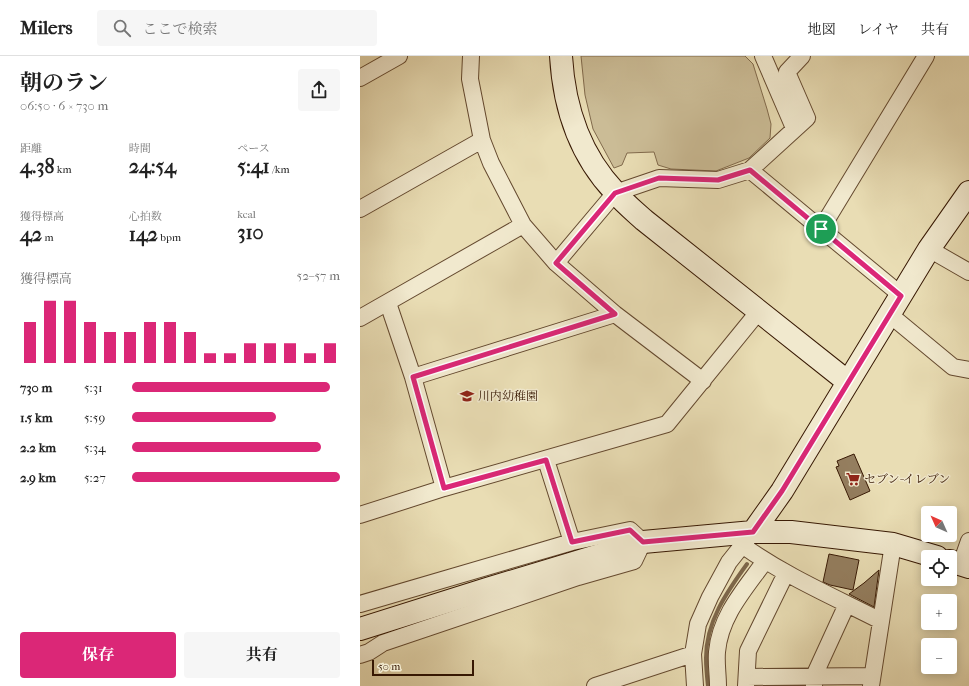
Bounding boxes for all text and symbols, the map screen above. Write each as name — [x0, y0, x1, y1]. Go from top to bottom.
search box — [97, 10, 377, 46]
text: Milers — [20, 17, 73, 39]
icon: search — [111, 17, 133, 39]
text: ここで検索 — [143, 20, 218, 38]
text: 地図 — [808, 21, 836, 38]
text: レイヤ — [858, 21, 899, 38]
text: 共有 — [921, 21, 949, 38]
button: share — [298, 69, 340, 111]
text: 朝のラン — [20, 70, 108, 96]
text: 06:50 · 6 × 730 m — [20, 98, 108, 113]
text: 距離 — [20, 142, 42, 155]
text: 時間 — [129, 142, 151, 155]
text: ペース — [237, 142, 270, 155]
text: 4.38 — [20, 155, 54, 178]
text: 24:54 — [129, 155, 176, 178]
text: 5:41 — [237, 155, 270, 178]
text: km — [54, 163, 72, 176]
text: /km — [270, 163, 290, 176]
text: kcal — [237, 208, 256, 221]
text: 獲得標高 — [20, 210, 64, 223]
text: 心拍数 — [129, 210, 162, 223]
pin — [804, 212, 838, 246]
icon: arrive — [810, 218, 832, 240]
text: 310 — [237, 221, 264, 244]
text: 42 — [20, 223, 42, 246]
text: 142 — [129, 223, 158, 246]
text: m — [42, 231, 54, 244]
text: bpm — [158, 231, 181, 244]
text: 52–57 m — [297, 268, 340, 283]
text: 獲得標高 — [20, 271, 72, 286]
text: 730 m — [20, 380, 52, 395]
text: 5:31 — [84, 380, 103, 395]
school or university icon: 川内幼稚園 — [459, 388, 475, 404]
place label: 川内幼稚園 — [478, 389, 538, 403]
text: 1.5 km — [20, 410, 53, 425]
text: 5:59 — [84, 410, 105, 425]
text: 2.2 km — [20, 440, 56, 455]
text: 5:34 — [84, 440, 106, 455]
text: 2.9 km — [20, 470, 56, 485]
text: 5:27 — [84, 470, 106, 485]
supermarket icon: セブン-イレブン — [845, 471, 861, 487]
place label: セブン-イレブン — [864, 472, 950, 486]
north arrow — [921, 506, 957, 542]
map controls — [921, 506, 957, 674]
button: locate — [921, 550, 957, 586]
button: + — [921, 594, 957, 630]
button: 保存 — [20, 632, 176, 678]
button: 共有 — [184, 632, 340, 678]
button: − — [921, 638, 957, 674]
scale bar — [372, 658, 474, 677]
text: 50 m — [378, 660, 400, 673]

